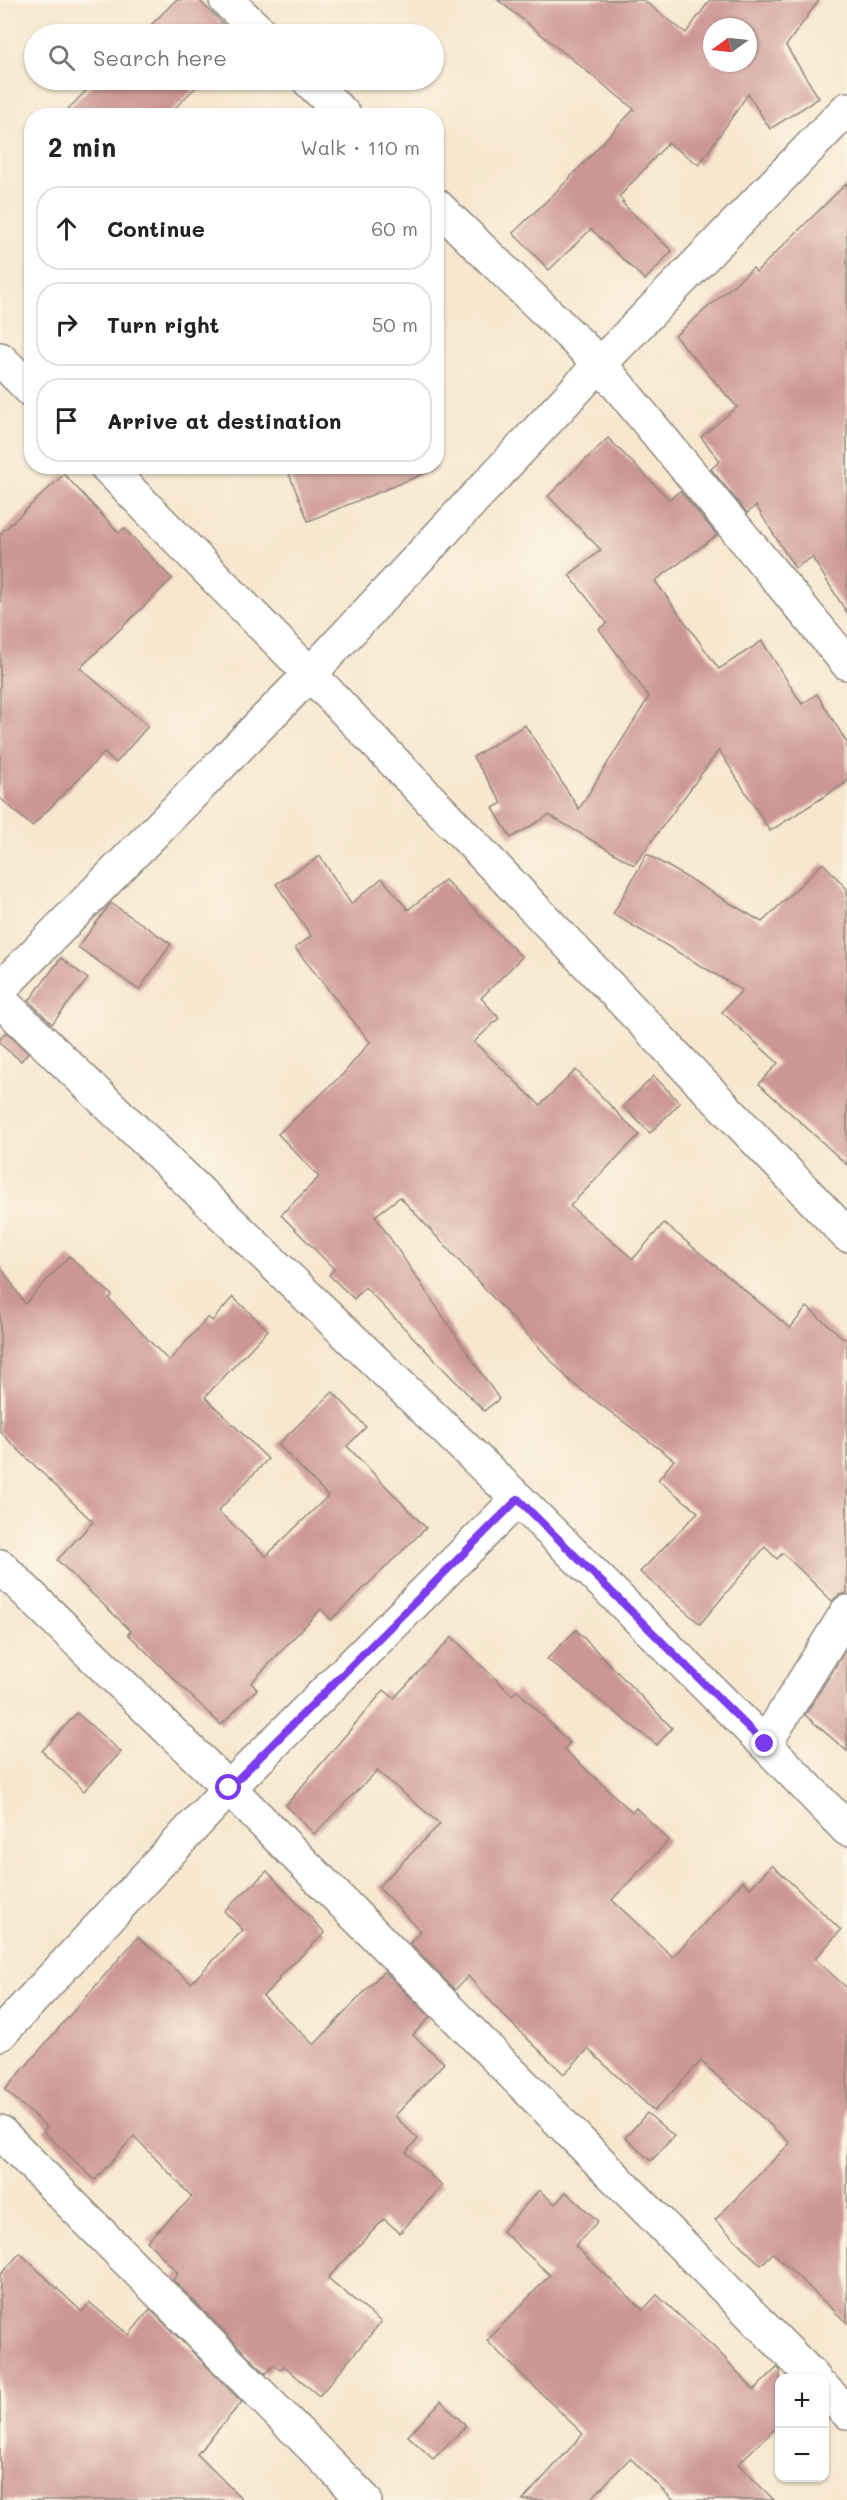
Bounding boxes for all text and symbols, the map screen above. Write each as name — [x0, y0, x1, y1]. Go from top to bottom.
north arrow — [703, 18, 757, 72]
search box — [24, 24, 444, 90]
icon: search — [45, 41, 78, 74]
text: Search here — [93, 43, 227, 72]
text: 2 min — [48, 130, 116, 164]
text: Walk · 110 m — [300, 134, 420, 160]
icon: ahead — [50, 212, 83, 245]
text: Continue — [107, 214, 205, 243]
text: 60 m — [371, 215, 418, 241]
icon: right — [50, 308, 83, 341]
text: Turn right — [107, 310, 219, 339]
text: 50 m — [372, 311, 418, 337]
icon: arrive — [50, 404, 83, 437]
text: Arrive at destination — [107, 406, 342, 435]
route end — [751, 1730, 777, 1756]
route start — [215, 1774, 241, 1800]
map controls — [775, 2374, 829, 2482]
button: + — [775, 2374, 829, 2428]
button: − — [775, 2428, 829, 2482]

